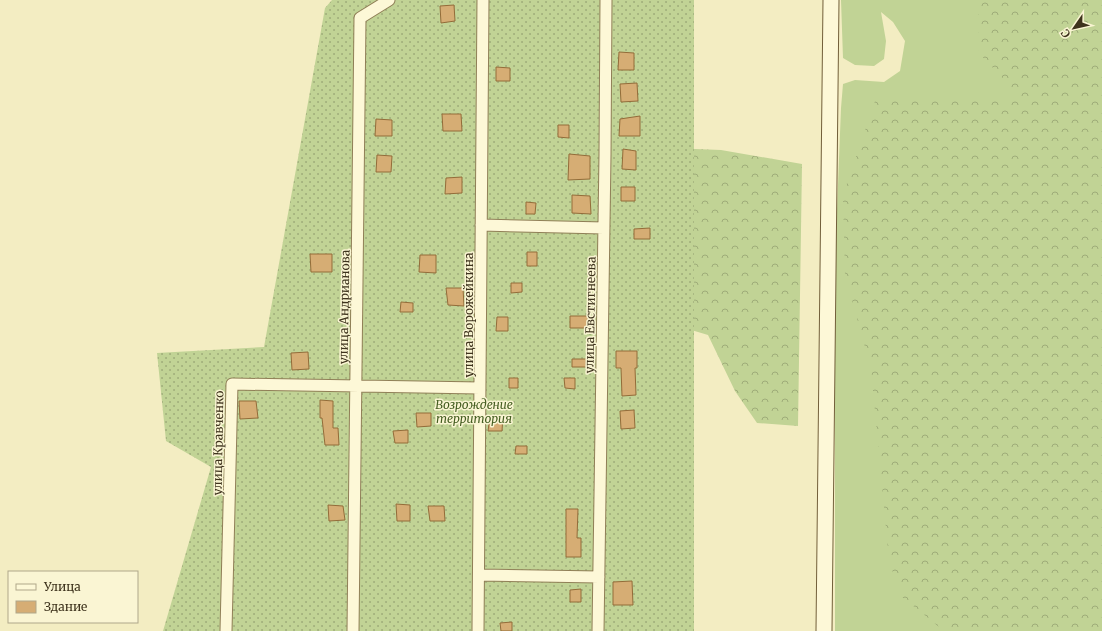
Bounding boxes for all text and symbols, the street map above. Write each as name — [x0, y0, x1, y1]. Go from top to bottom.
north arrow — [1054, 8, 1094, 48]
text: С — [1058, 27, 1074, 41]
street label: улица Андрианова — [336, 249, 353, 364]
street label: улица Ворожейкина — [461, 252, 476, 378]
street label: улица Евстигнеева — [581, 256, 599, 374]
street label: улица Кравченко — [210, 390, 226, 496]
park label: Возрождение территория — [435, 397, 513, 426]
legend — [8, 571, 138, 623]
text: Улица — [43, 579, 81, 594]
text: Здание — [44, 599, 87, 614]

